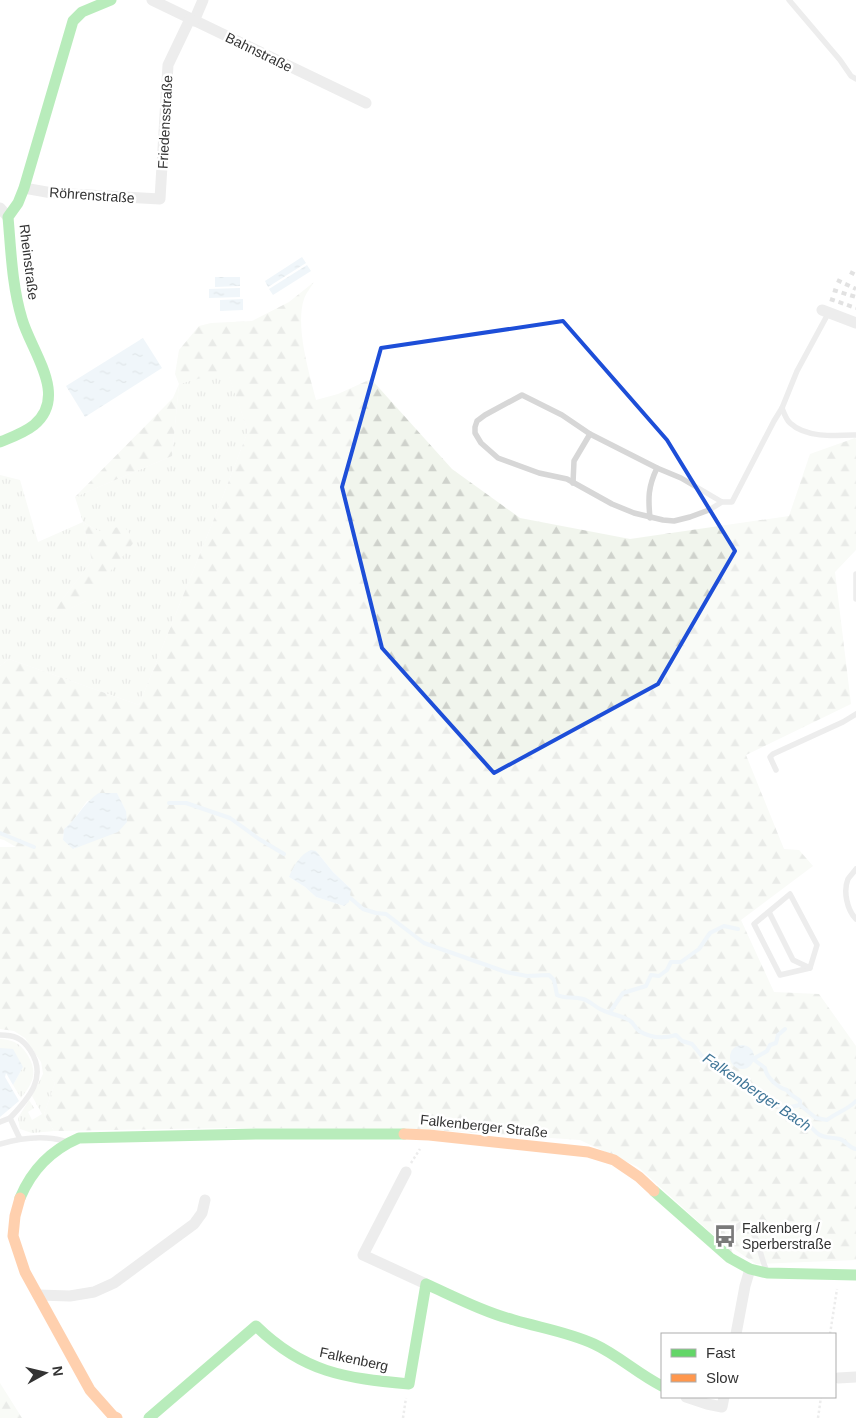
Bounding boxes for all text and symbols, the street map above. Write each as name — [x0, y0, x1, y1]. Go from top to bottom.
street label: Bahnstraße — [223, 29, 295, 75]
street label: Friedensstraße — [155, 74, 175, 169]
street label: Röhrenstraße — [49, 184, 135, 206]
street label: Rheinstraße — [16, 223, 42, 301]
water label: Falkenberger Bach — [700, 1049, 815, 1134]
street label: Falkenberger Straße — [419, 1111, 549, 1141]
place label: Falkenberg / Sperberstraße — [742, 1220, 832, 1252]
bus stop icon: Falkenberg / Sperberstraße — [712, 1223, 738, 1249]
legend — [661, 1333, 836, 1398]
street label: Falkenberg — [318, 1344, 390, 1374]
text: Fast — [706, 1344, 736, 1361]
north arrow — [20, 1348, 70, 1398]
text: N — [49, 1365, 67, 1377]
text: Slow — [706, 1369, 739, 1386]

